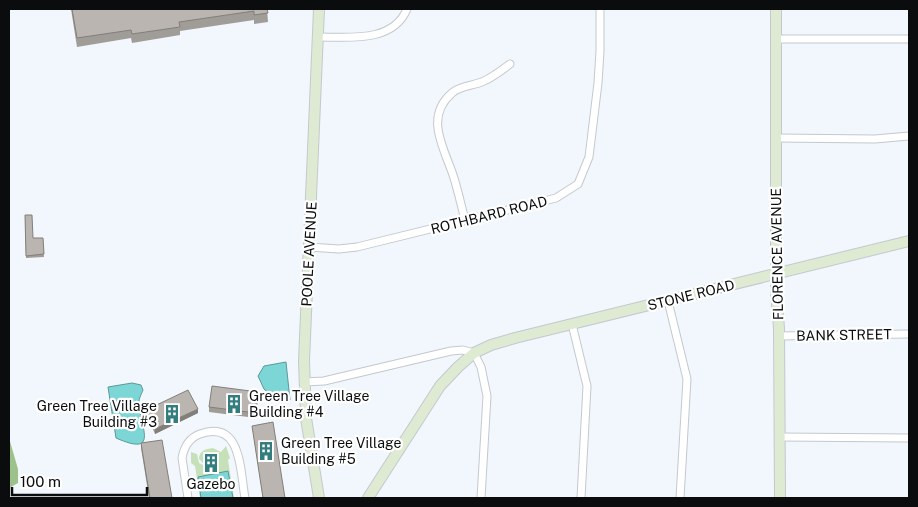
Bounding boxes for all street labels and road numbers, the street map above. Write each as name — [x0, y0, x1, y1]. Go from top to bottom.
street label: FLORENCE AVENUE — [768, 188, 786, 320]
street label: ROTHBARD ROAD — [429, 193, 549, 237]
street label: POOLE AVENUE — [298, 201, 320, 307]
street label: STONE ROAD — [646, 276, 736, 314]
street label: BANK STREET — [796, 326, 892, 344]

